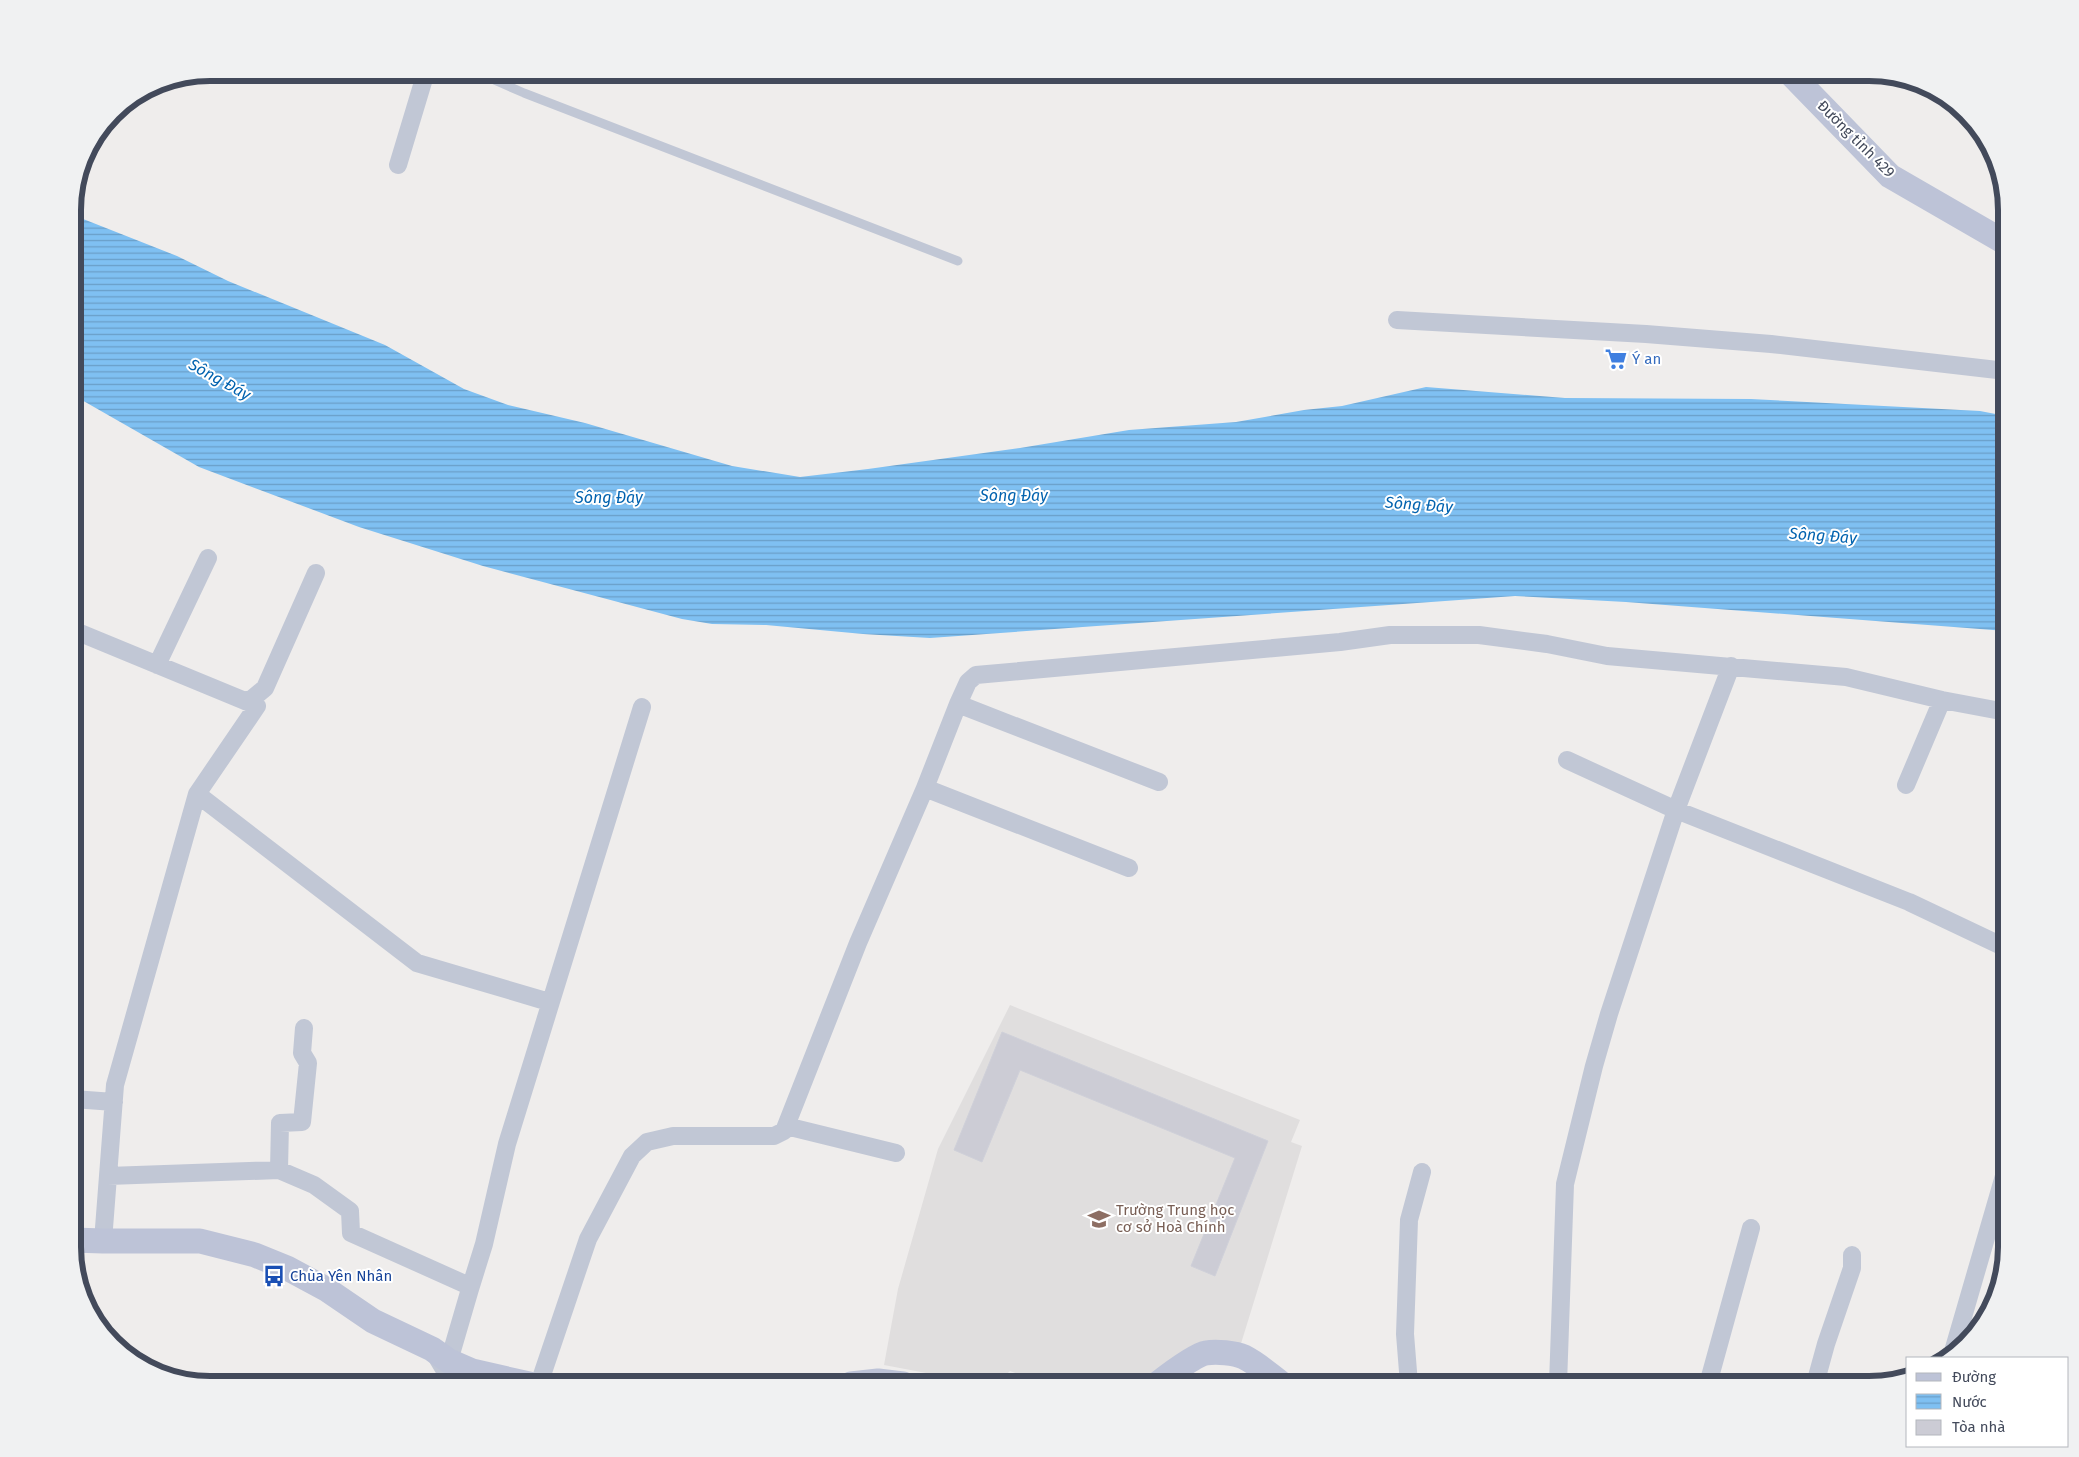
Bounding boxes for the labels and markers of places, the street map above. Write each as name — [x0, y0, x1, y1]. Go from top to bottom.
supermarket icon: Ý an — [1603, 346, 1629, 372]
place label: Ý an — [1632, 350, 1661, 368]
place label: Trường Trung học cơ sở Hoà Chính — [1116, 1201, 1234, 1236]
school or university icon: Trường Trung học cơ sở Hoà Chính — [1086, 1206, 1112, 1232]
bus stop icon: Chùa Yên Nhân — [261, 1263, 287, 1289]
place label: Chùa Yên Nhân — [290, 1267, 392, 1285]

